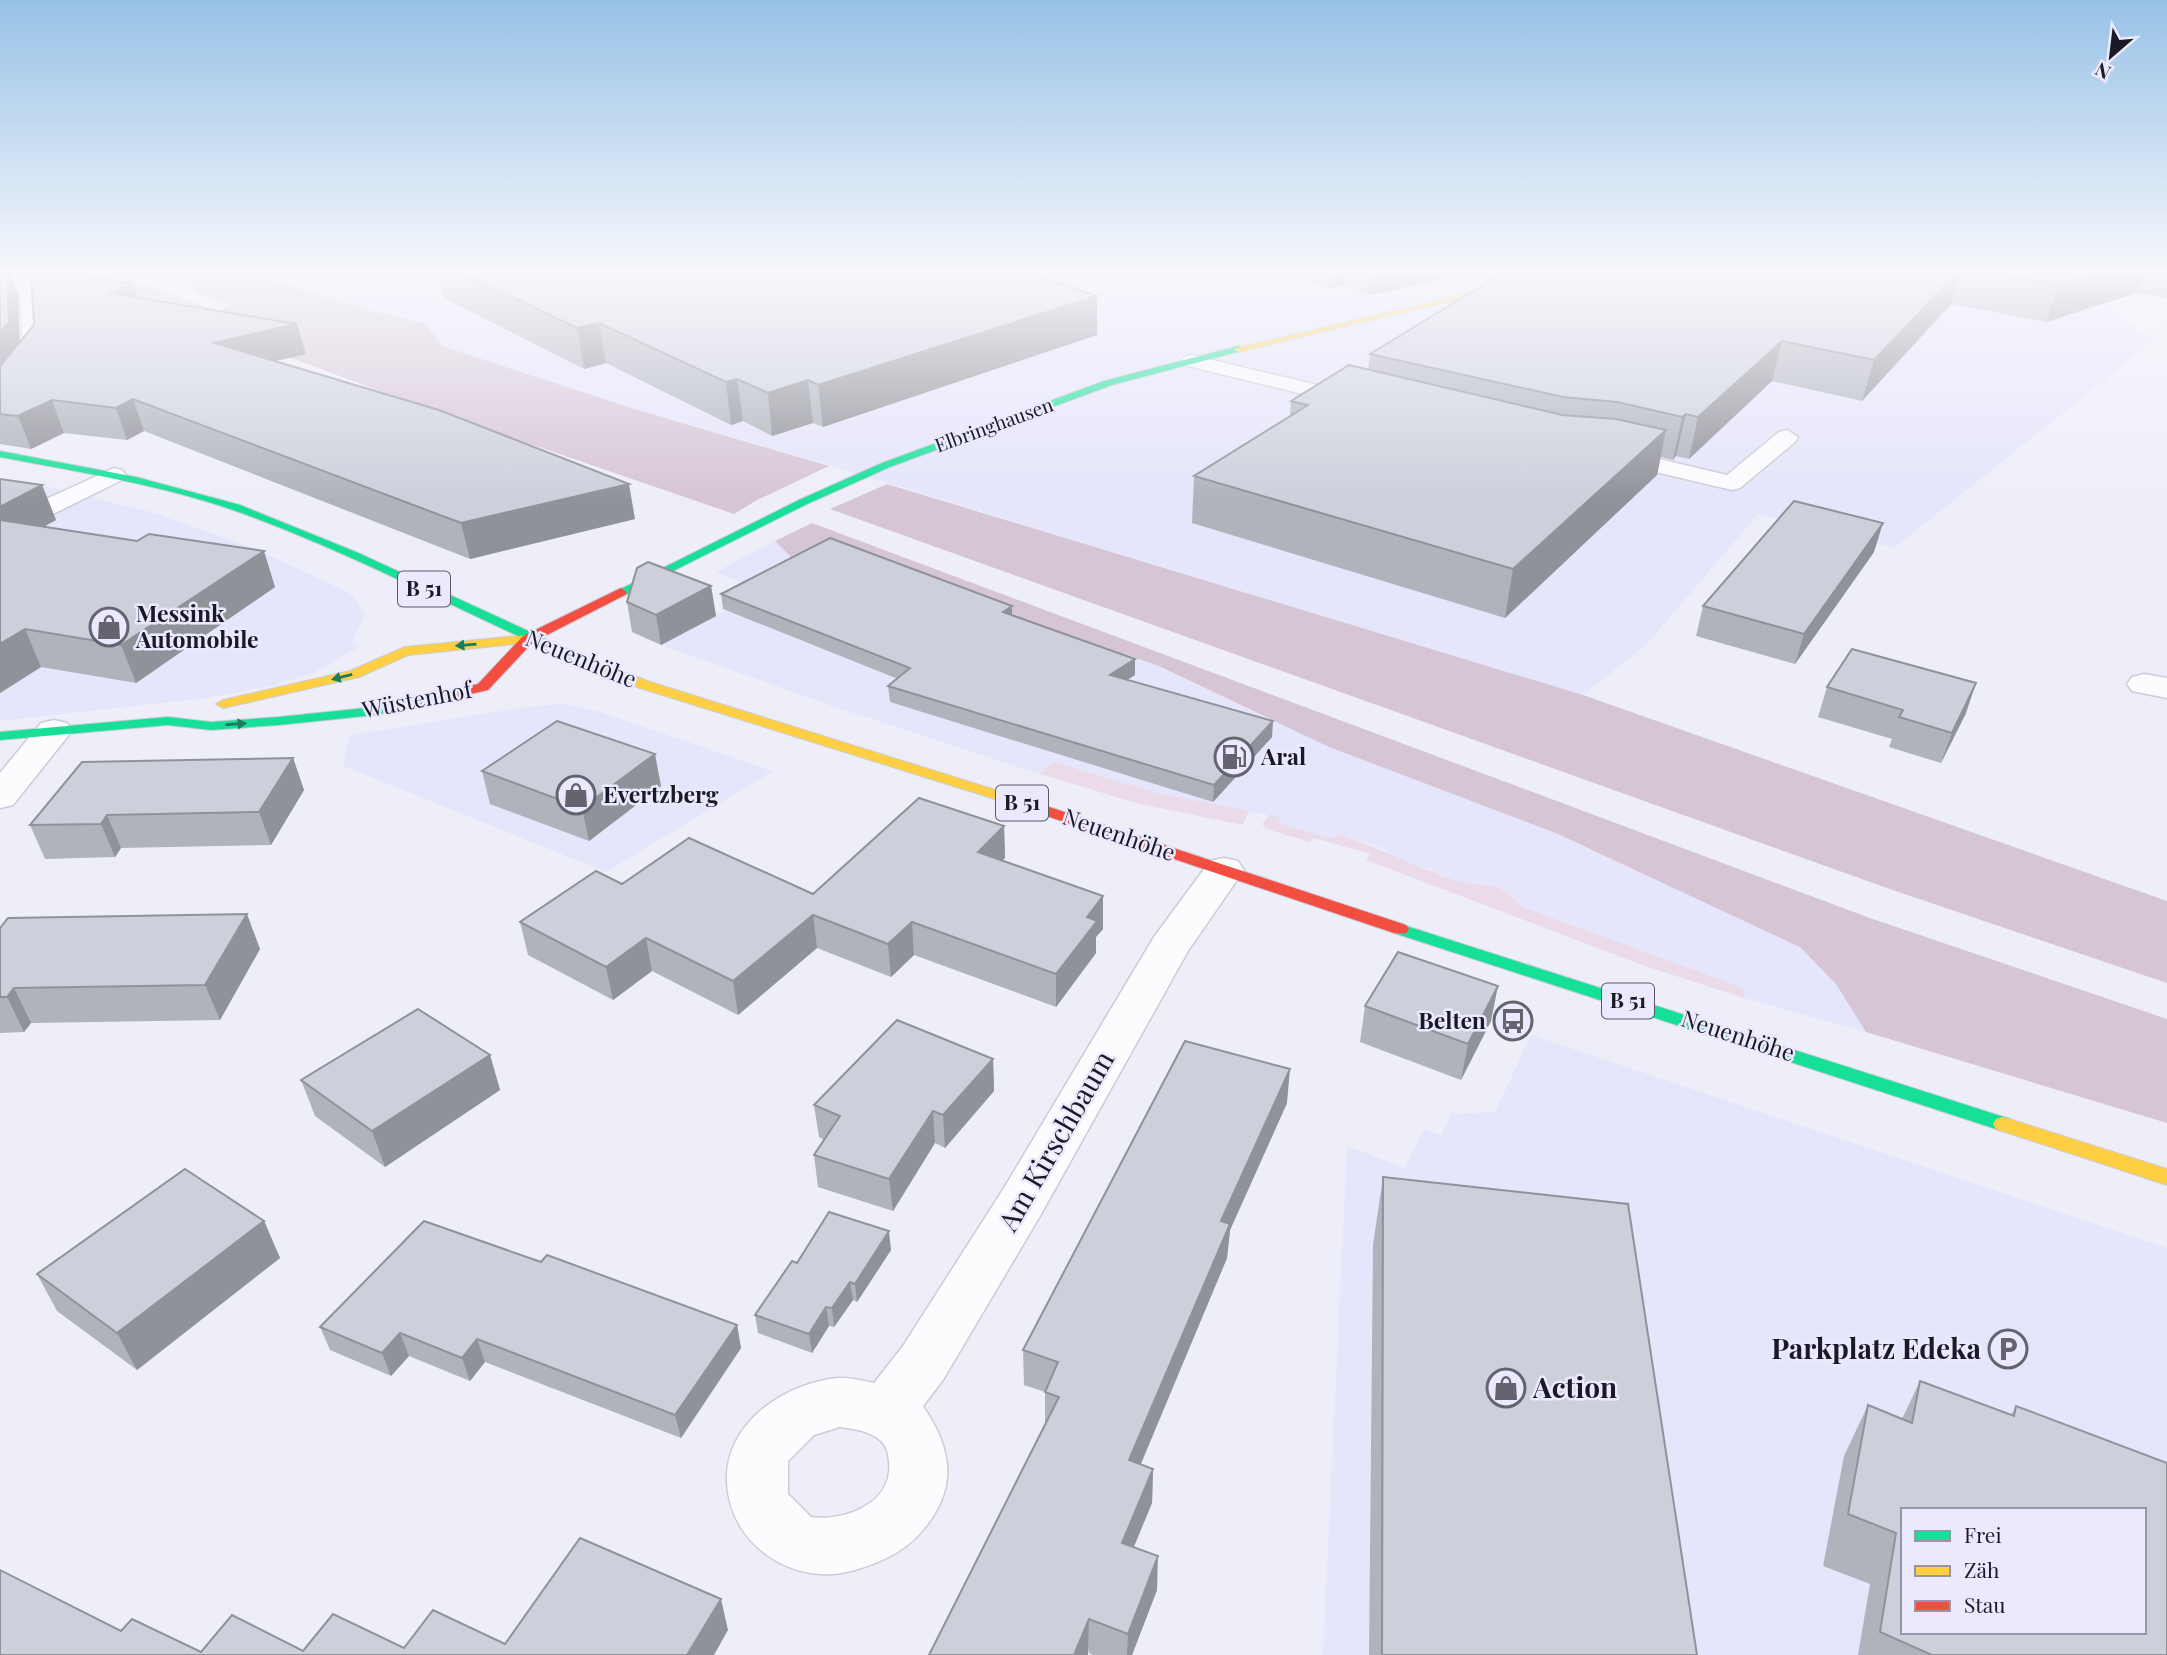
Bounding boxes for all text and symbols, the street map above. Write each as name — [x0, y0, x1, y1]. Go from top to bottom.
north arrow — [2076, 21, 2146, 91]
text: N — [2090, 57, 2115, 87]
street label: Elbringhausen — [931, 390, 1057, 457]
road number: B 51 — [398, 572, 450, 606]
place label: Messink Automobile — [135, 597, 259, 654]
shop icon: Messink Automobile — [88, 606, 130, 648]
street label: Neuenhöhe — [521, 621, 642, 694]
one-way arrow — [455, 640, 477, 651]
one-way arrow — [331, 672, 353, 683]
street label: Wüstenhof — [358, 672, 476, 725]
one-way arrow — [225, 718, 247, 729]
fuel station icon: Aral — [1213, 736, 1255, 778]
place label: Aral — [1260, 740, 1306, 771]
shop icon: Evertzberg — [555, 774, 597, 816]
place label: Evertzberg — [603, 778, 719, 809]
road number: B 51 — [996, 786, 1048, 820]
street label: Neuenhöhe — [1059, 800, 1180, 867]
road number: B 51 — [1602, 984, 1654, 1018]
bus stop icon: Belten — [1492, 1000, 1534, 1042]
street label: Neuenhöhe — [1678, 1002, 1799, 1067]
place label: Belten — [1418, 1004, 1486, 1035]
street label: Am Kirschbaum — [988, 1043, 1121, 1238]
parking icon: Parkplatz Edeka — [1987, 1328, 2029, 1370]
place label: Parkplatz Edeka — [1771, 1329, 1981, 1366]
shop icon: Action — [1485, 1367, 1527, 1409]
place label: Action — [1532, 1368, 1617, 1405]
legend — [1901, 1508, 2146, 1634]
text: Frei — [1964, 1520, 2002, 1548]
text: Zäh — [1964, 1555, 2000, 1583]
text: Stau — [1964, 1590, 2005, 1618]

